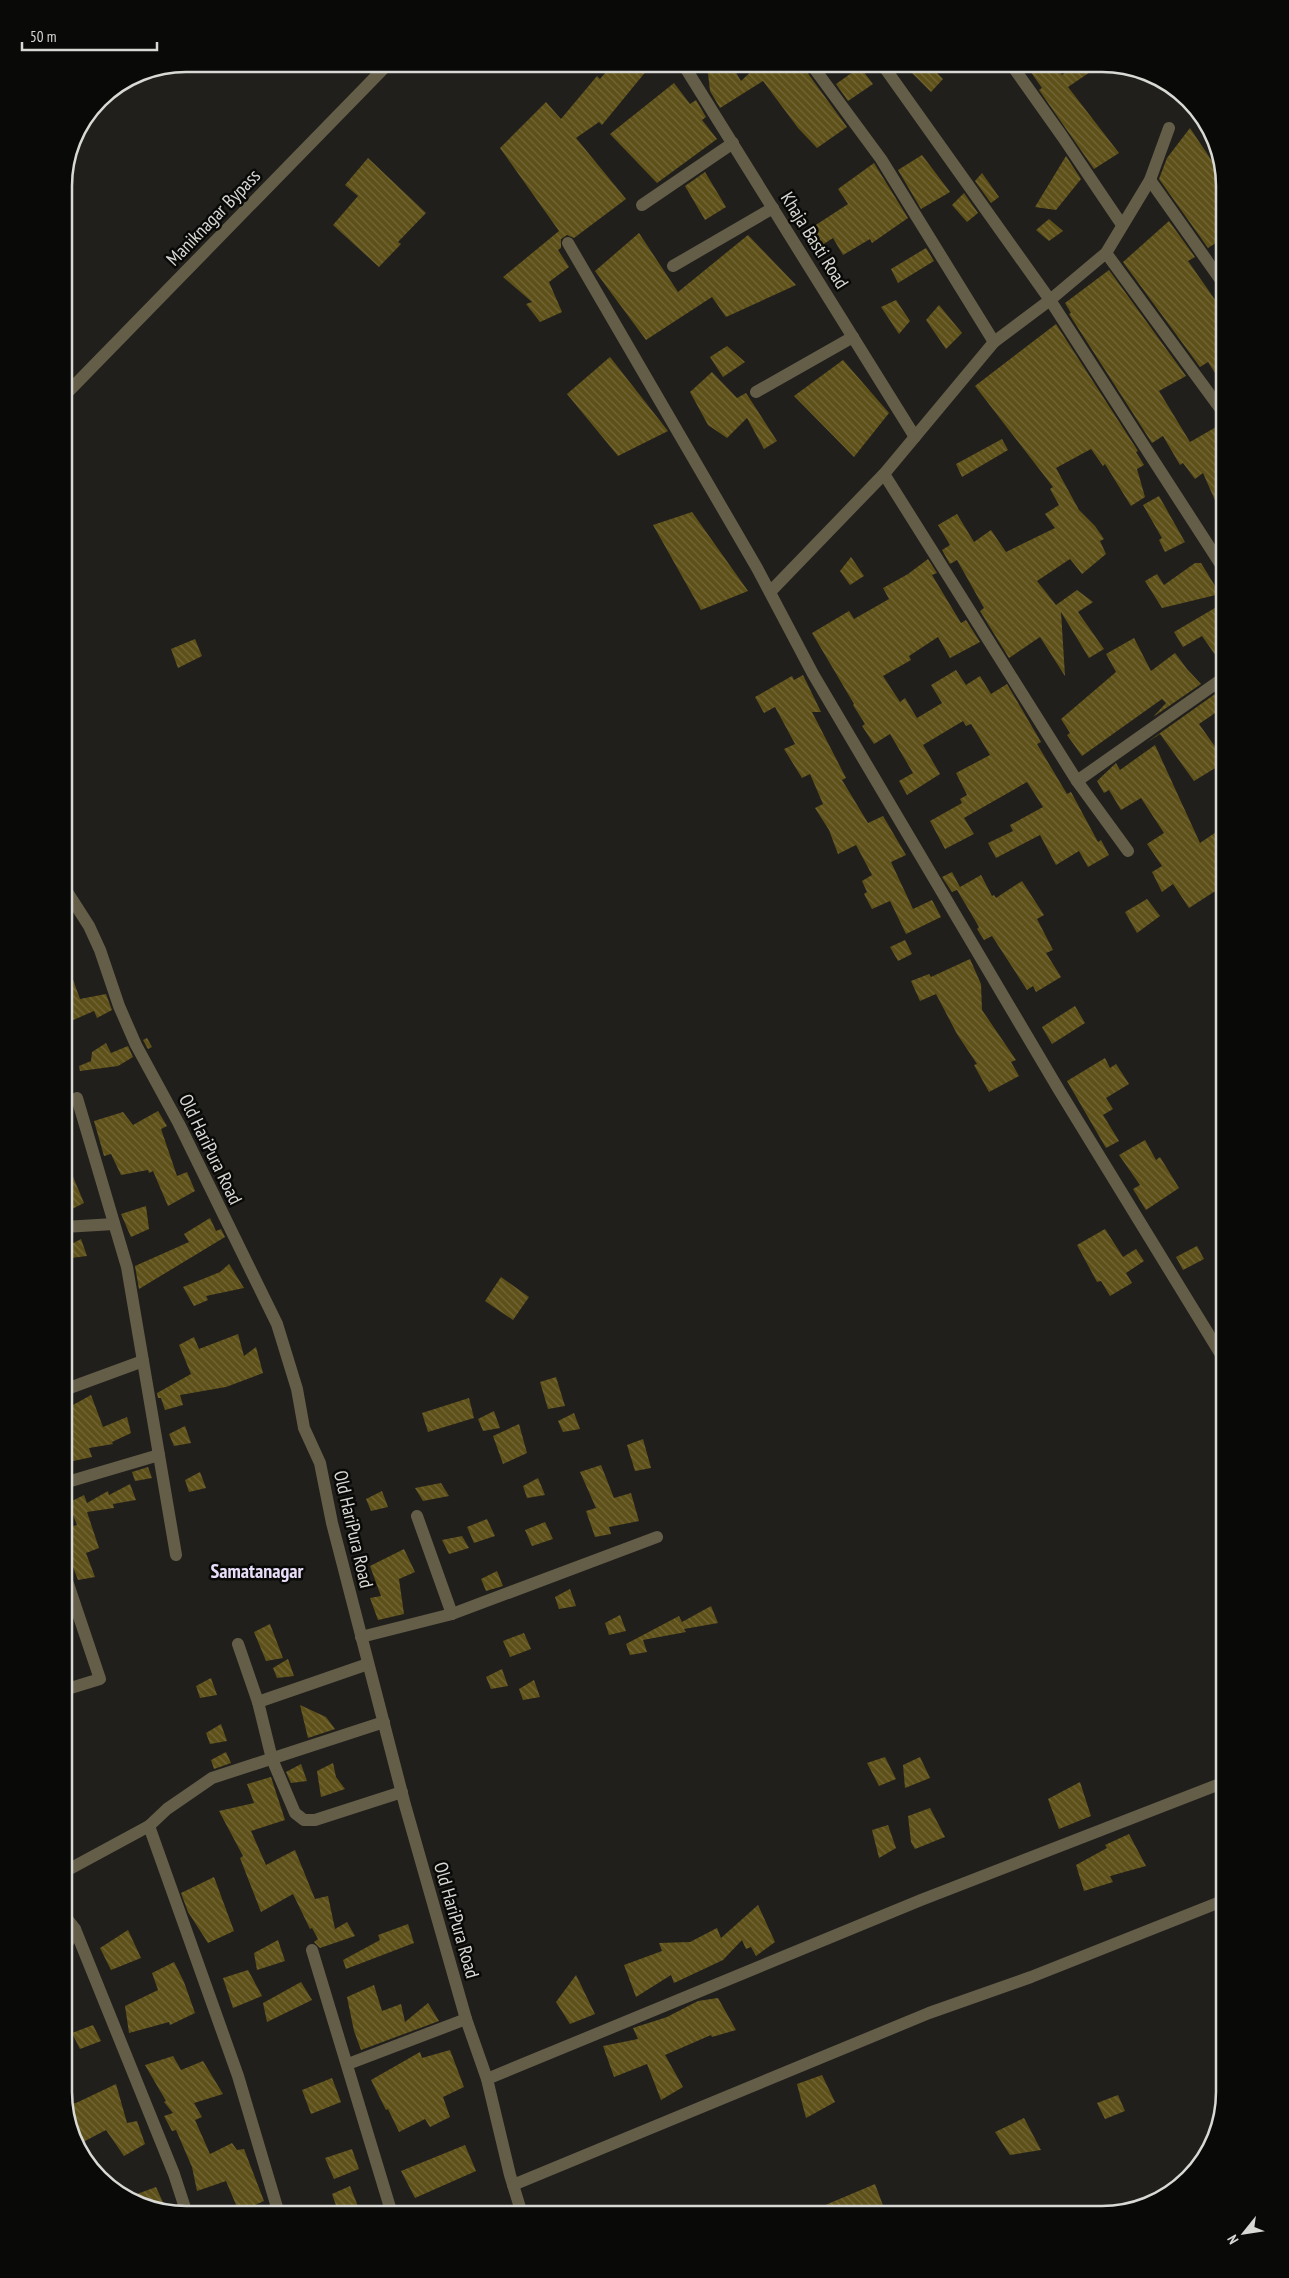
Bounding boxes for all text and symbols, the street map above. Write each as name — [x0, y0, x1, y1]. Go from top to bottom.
scale bar — [22, 20, 158, 52]
text: 50 m — [30, 27, 56, 46]
street label: Maniknagar Bypass — [161, 164, 265, 270]
street label: Khaja Basti Road — [776, 187, 854, 293]
street label: Old HariPura Road — [174, 1090, 248, 1208]
street label: Old HariPura Road — [329, 1468, 379, 1590]
district label: Samatanagar — [211, 1558, 304, 1584]
street label: Old HariPura Road — [429, 1859, 485, 1981]
north arrow — [1219, 2208, 1269, 2258]
text: N — [1223, 2232, 1242, 2247]

